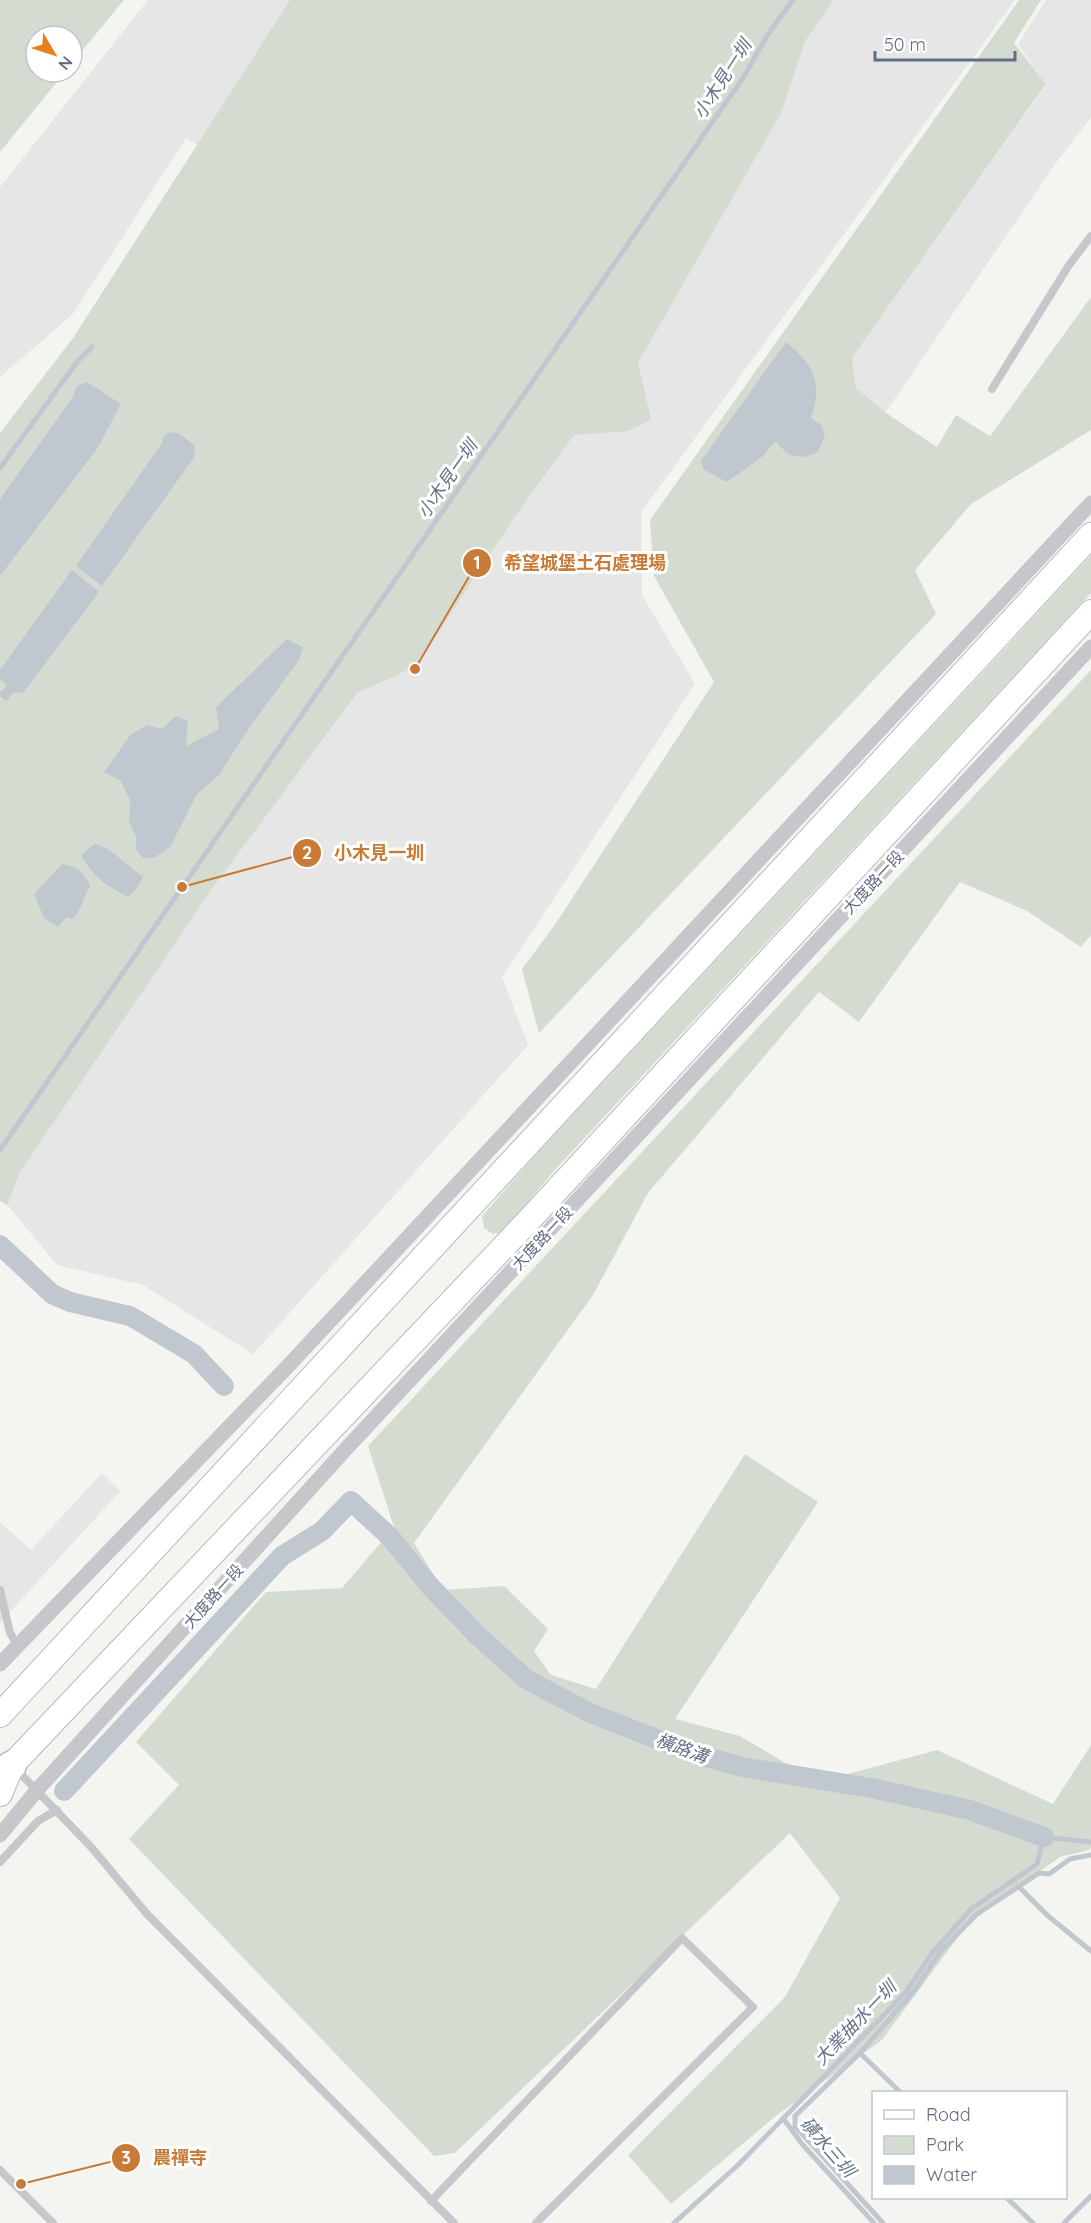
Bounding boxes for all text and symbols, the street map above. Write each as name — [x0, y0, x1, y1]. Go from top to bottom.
north arrow — [24, 24, 84, 84]
scale bar — [875, 24, 1014, 62]
water label: 小木見一圳 — [688, 32, 758, 123]
text: 50 m — [884, 33, 926, 56]
text: N — [54, 53, 77, 74]
water label: 小木見一圳 — [412, 433, 484, 522]
callout: 希望城堡土石處理場 — [462, 545, 678, 581]
text: 1 — [473, 551, 481, 574]
text: 希望城堡土石處理場 — [504, 551, 666, 574]
callout: 小木見一圳 — [292, 835, 436, 871]
text: 2 — [302, 841, 312, 864]
text: 小木見一圳 — [334, 841, 424, 864]
street label: 大度路一段 — [838, 846, 908, 918]
street label: 大度路一段 — [507, 1202, 577, 1274]
street label: 大度路一段 — [179, 1560, 247, 1632]
water label: 橫路溝 — [653, 1728, 714, 1769]
water label: 大業抽水一圳 — [809, 1974, 903, 2070]
legend — [872, 2091, 1067, 2199]
text: Road — [926, 2103, 971, 2126]
water label: 磺水三圳 — [796, 2112, 862, 2184]
text: Park — [926, 2133, 964, 2156]
callout: 農禪寺 — [111, 2140, 219, 2176]
text: 3 — [121, 2146, 131, 2169]
text: 農禪寺 — [153, 2146, 207, 2169]
text: Water — [926, 2163, 977, 2186]

